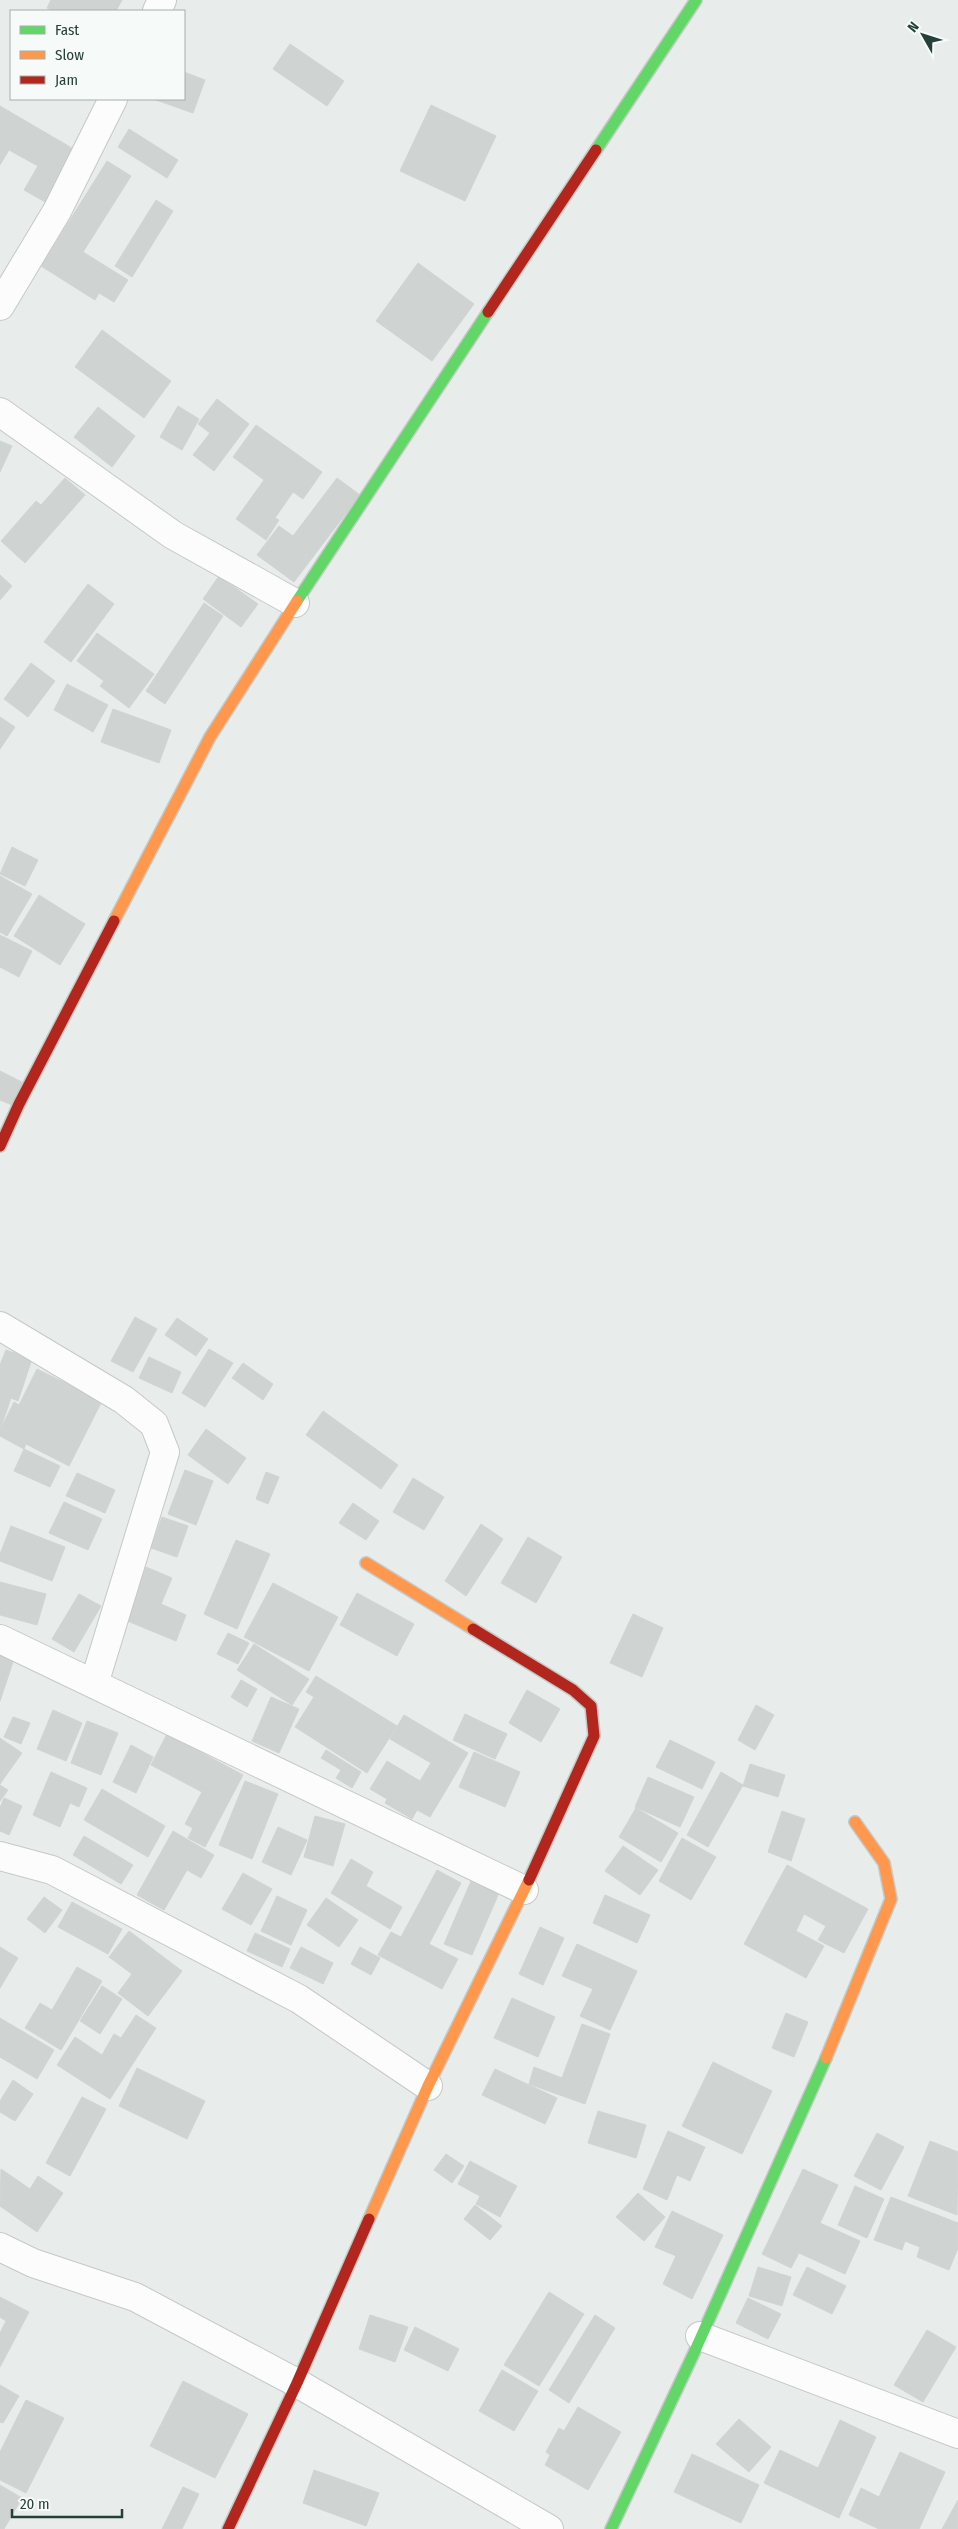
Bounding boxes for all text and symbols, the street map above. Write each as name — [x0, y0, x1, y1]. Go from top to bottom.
legend — [10, 10, 185, 100]
north arrow — [898, 10, 948, 60]
text: N — [904, 19, 923, 36]
text: Fast — [55, 21, 79, 39]
text: Slow — [55, 46, 84, 64]
text: Jam — [55, 71, 78, 89]
scale bar — [12, 2486, 122, 2518]
text: 20 m — [20, 2495, 50, 2513]

